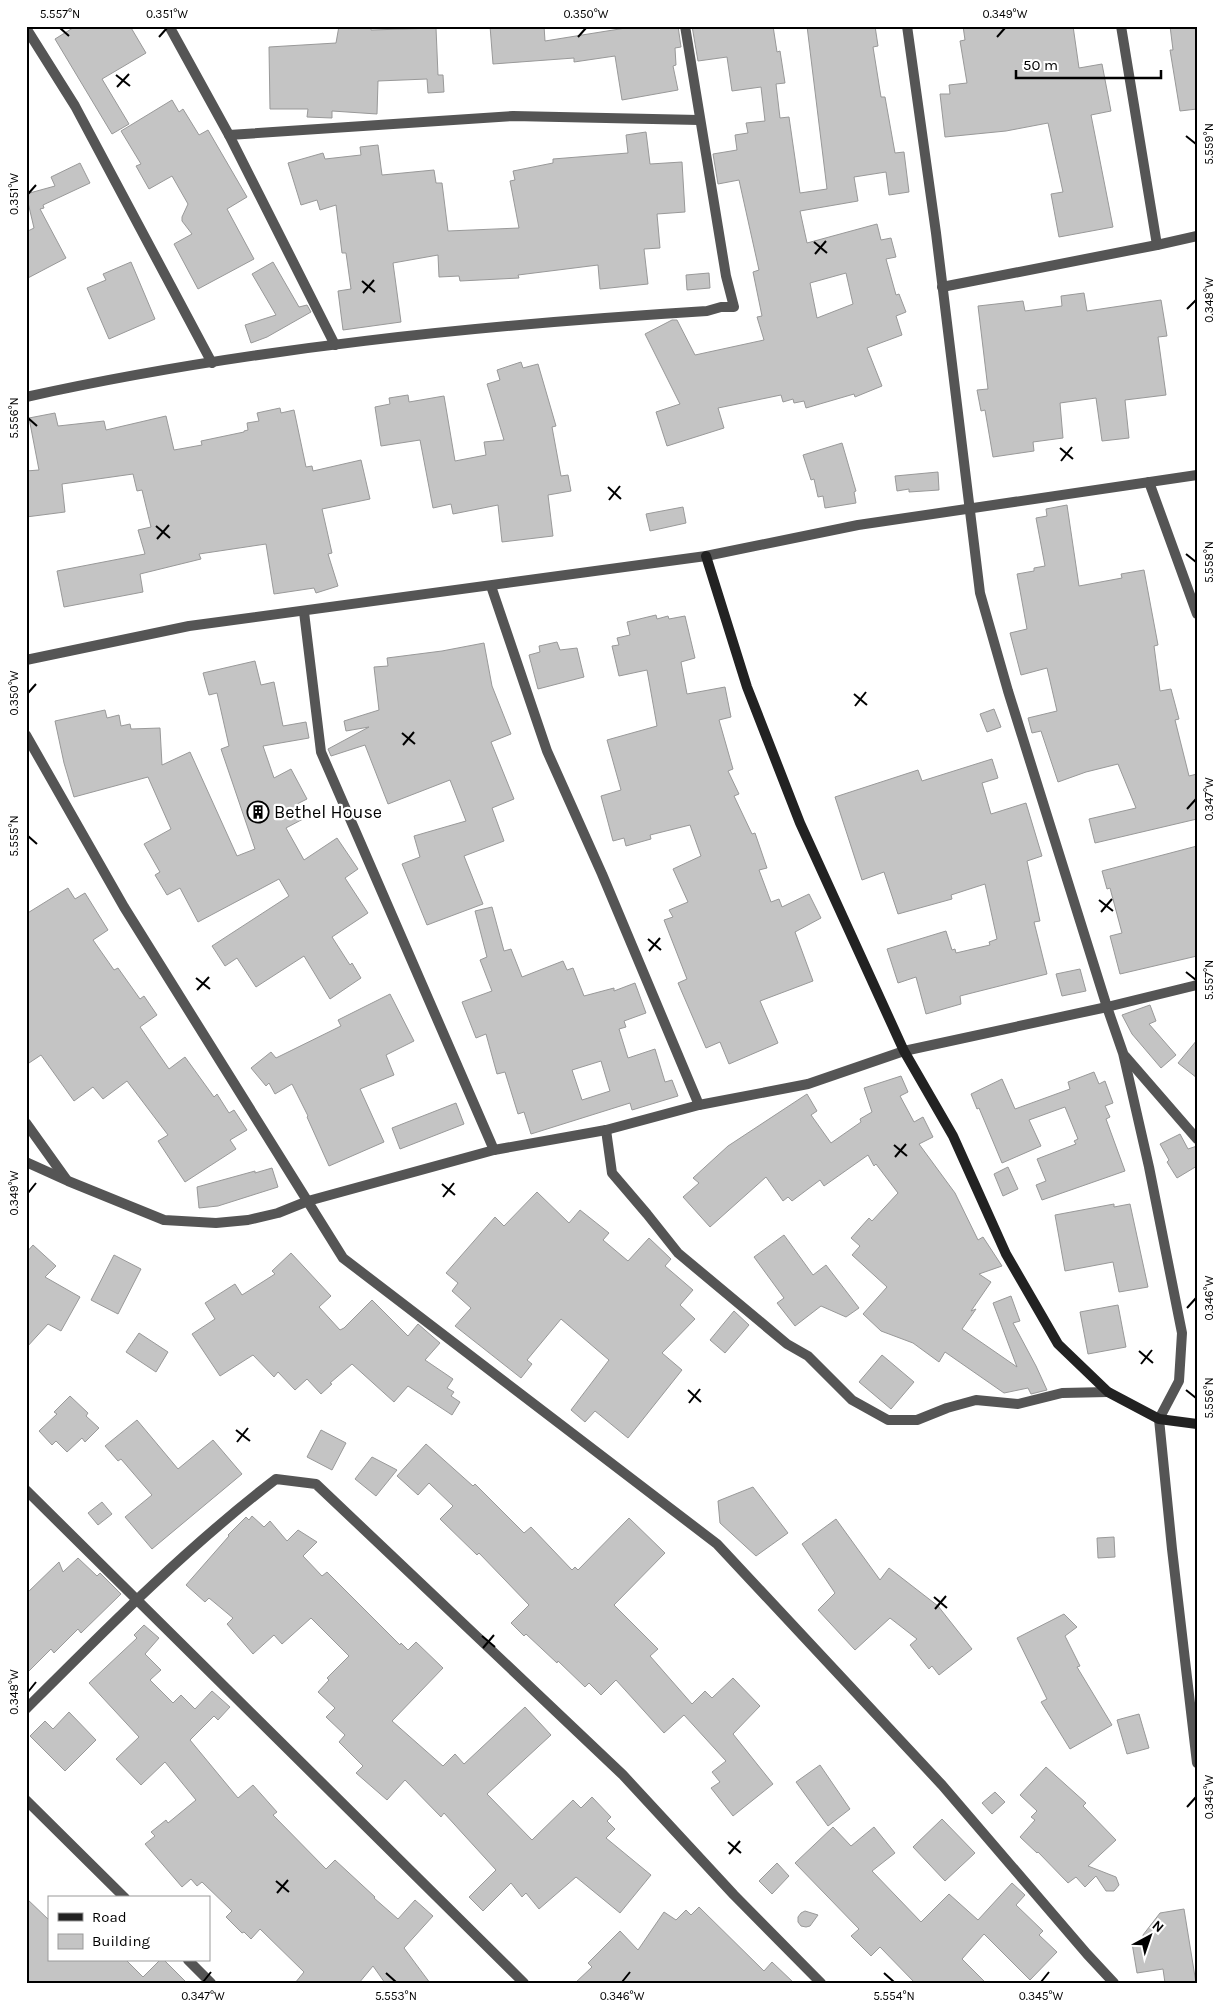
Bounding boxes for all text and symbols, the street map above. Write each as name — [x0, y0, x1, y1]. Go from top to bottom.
text: 5.557°N — [40, 7, 80, 21]
text: 0.351°W — [146, 7, 188, 21]
text: 0.350°W — [563, 7, 609, 21]
text: 0.349°W — [983, 7, 1028, 21]
scale bar — [1016, 48, 1160, 80]
text: 50 m — [1023, 56, 1058, 74]
text: 5.559°N — [1202, 123, 1216, 165]
text: 0.351°W — [7, 173, 21, 215]
text: 0.348°W — [1202, 277, 1216, 323]
text: 5.556°N — [7, 397, 21, 439]
text: 5.558°N — [1202, 541, 1216, 583]
text: 0.350°W — [7, 670, 21, 716]
text: 0.347°W — [1202, 777, 1216, 821]
building icon: Bethel House — [246, 800, 270, 824]
place label: Bethel House — [274, 801, 382, 823]
text: 5.555°N — [7, 815, 21, 857]
text: 5.557°N — [1202, 960, 1216, 1000]
text: 0.349°W — [7, 1170, 21, 1215]
text: 0.346°W — [1202, 1275, 1216, 1320]
text: 5.556°N — [1202, 1377, 1216, 1419]
text: 0.348°W — [7, 1669, 21, 1715]
text: 0.345°W — [1202, 1774, 1216, 1819]
legend — [48, 1896, 210, 1962]
text: Road — [92, 1908, 127, 1926]
north arrow — [1126, 1912, 1176, 1962]
text: N — [1149, 1917, 1167, 1936]
text: Building — [92, 1932, 150, 1950]
text: 0.347°W — [181, 1989, 225, 2003]
text: 5.553°N — [375, 1989, 417, 2003]
text: 0.346°W — [600, 1989, 645, 2003]
text: 5.554°N — [873, 1989, 915, 2003]
text: 0.345°W — [1019, 1989, 1064, 2003]

